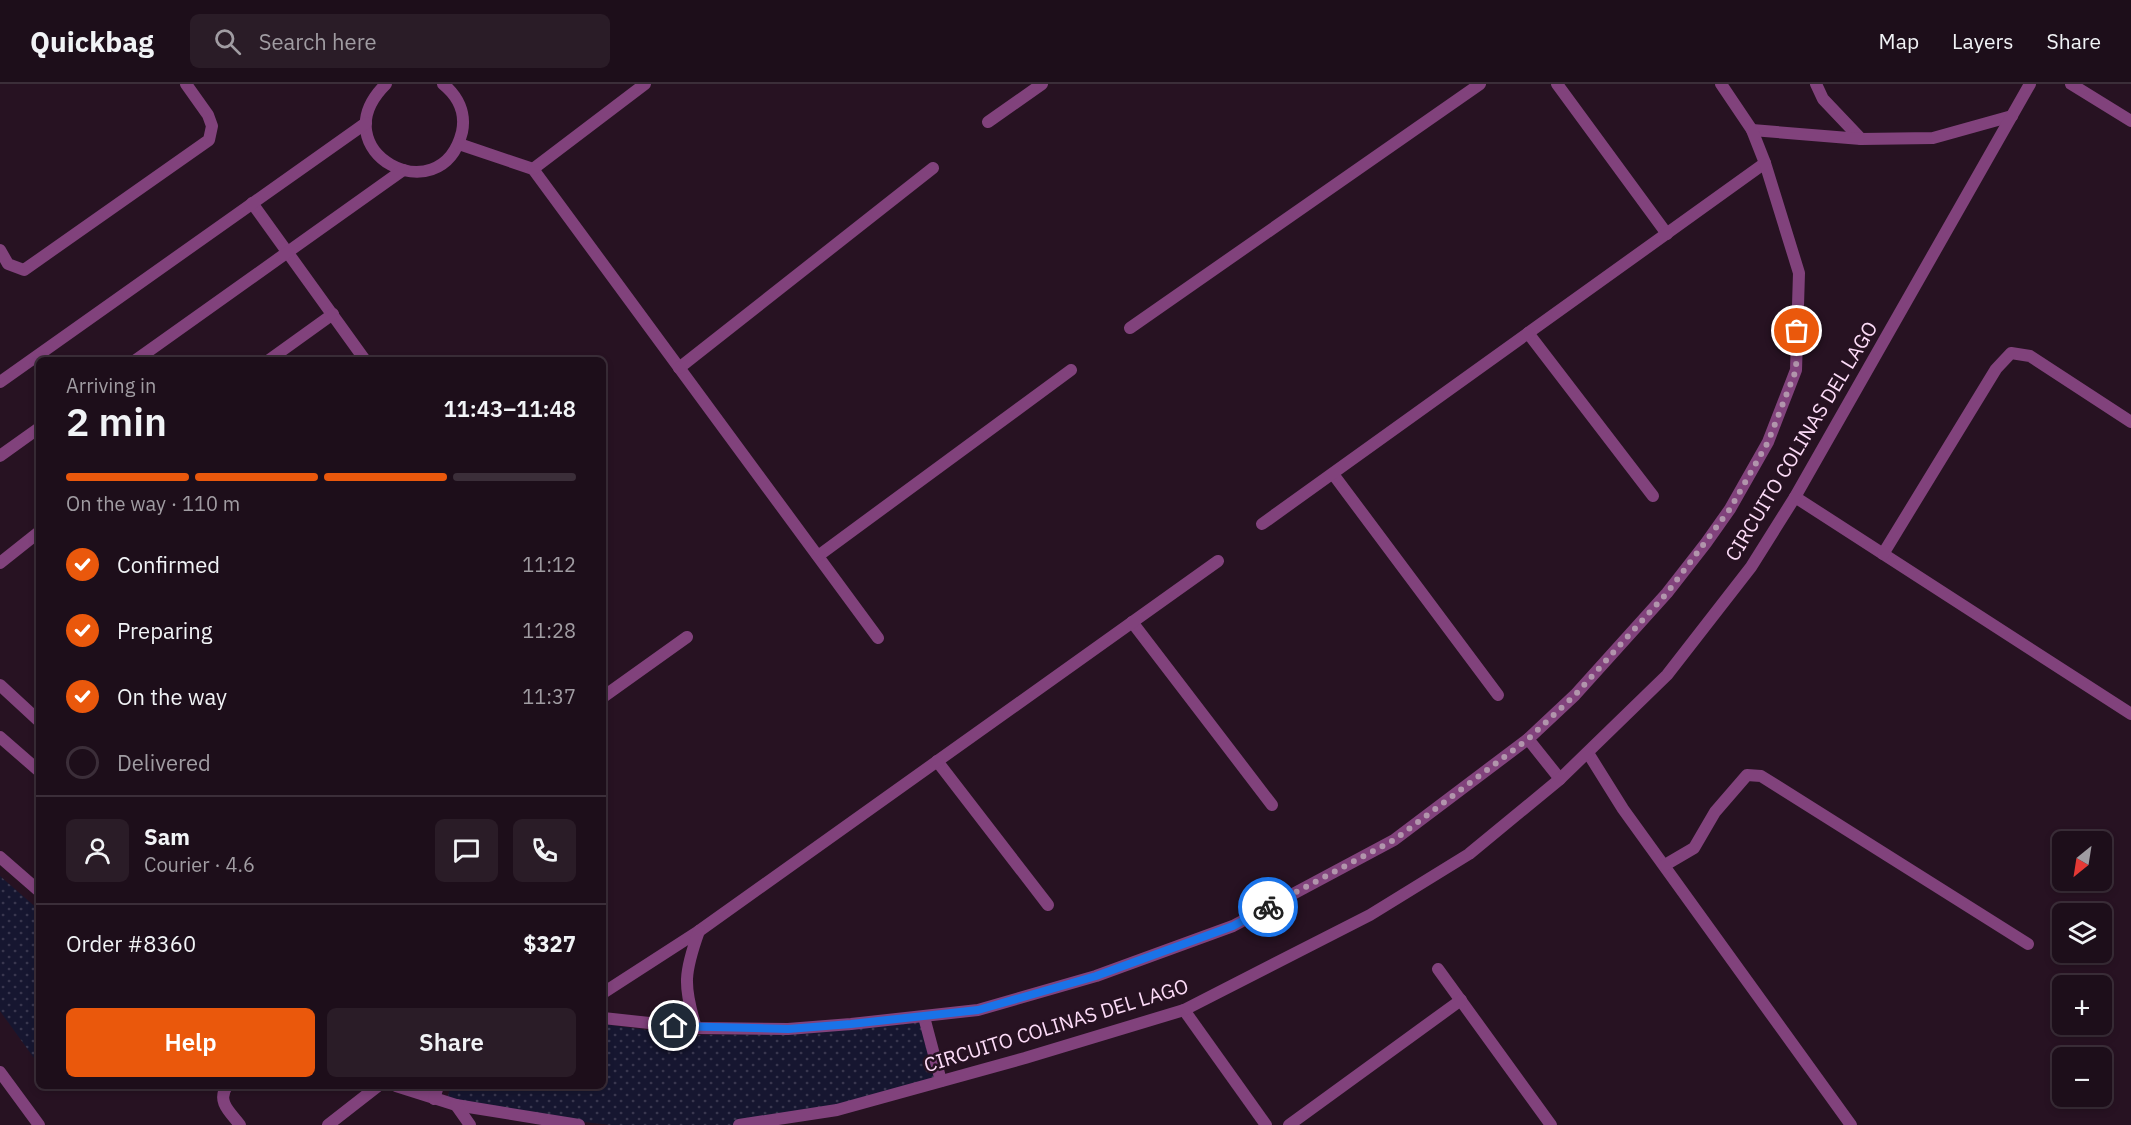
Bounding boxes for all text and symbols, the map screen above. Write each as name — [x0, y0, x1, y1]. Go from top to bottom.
search box — [190, 14, 610, 68]
text: Quickbag — [30, 23, 154, 60]
icon: search — [211, 25, 244, 58]
text: Search here — [259, 27, 377, 56]
text: Map — [1879, 27, 1919, 55]
text: Layers — [1952, 27, 2014, 55]
text: Share — [2047, 27, 2101, 55]
pin — [1771, 305, 1822, 356]
icon: bag — [1780, 314, 1813, 347]
street label: CIRCUITO COLINAS DEL LAGO — [1719, 316, 1883, 566]
text: Arriving in — [66, 372, 156, 399]
text: 11:43–11:48 — [443, 394, 576, 423]
text: 2 min — [66, 396, 167, 447]
text: On the way · 110 m — [66, 490, 240, 517]
icon: check — [66, 548, 99, 581]
text: Confirmed — [117, 550, 220, 579]
text: 11:12 — [522, 551, 576, 578]
icon: check — [66, 614, 99, 647]
text: Preparing — [117, 616, 212, 645]
text: 11:28 — [522, 617, 576, 644]
icon: check — [66, 680, 99, 713]
text: On the way — [117, 682, 227, 711]
text: 11:37 — [522, 683, 576, 710]
text: Delivered — [117, 748, 211, 777]
button: person — [66, 819, 129, 882]
button: chat — [435, 819, 498, 882]
button: phone — [513, 819, 576, 882]
text: Sam — [144, 822, 190, 851]
north arrow — [2052, 831, 2112, 891]
map controls — [2052, 831, 2112, 1107]
text: Courier · 4.6 — [144, 851, 255, 878]
courier — [1238, 877, 1298, 937]
icon: bike — [1252, 891, 1285, 924]
button: layers — [2052, 903, 2112, 963]
text: Order #8360 — [66, 929, 196, 958]
text: $327 — [523, 929, 576, 958]
street label: CIRCUITO COLINAS DEL LAGO — [920, 972, 1192, 1078]
button: + — [2052, 975, 2112, 1035]
pin — [648, 1000, 699, 1051]
button: Help — [66, 1008, 315, 1077]
button: Share — [327, 1008, 576, 1077]
icon: home — [657, 1009, 690, 1042]
button: − — [2052, 1047, 2112, 1107]

